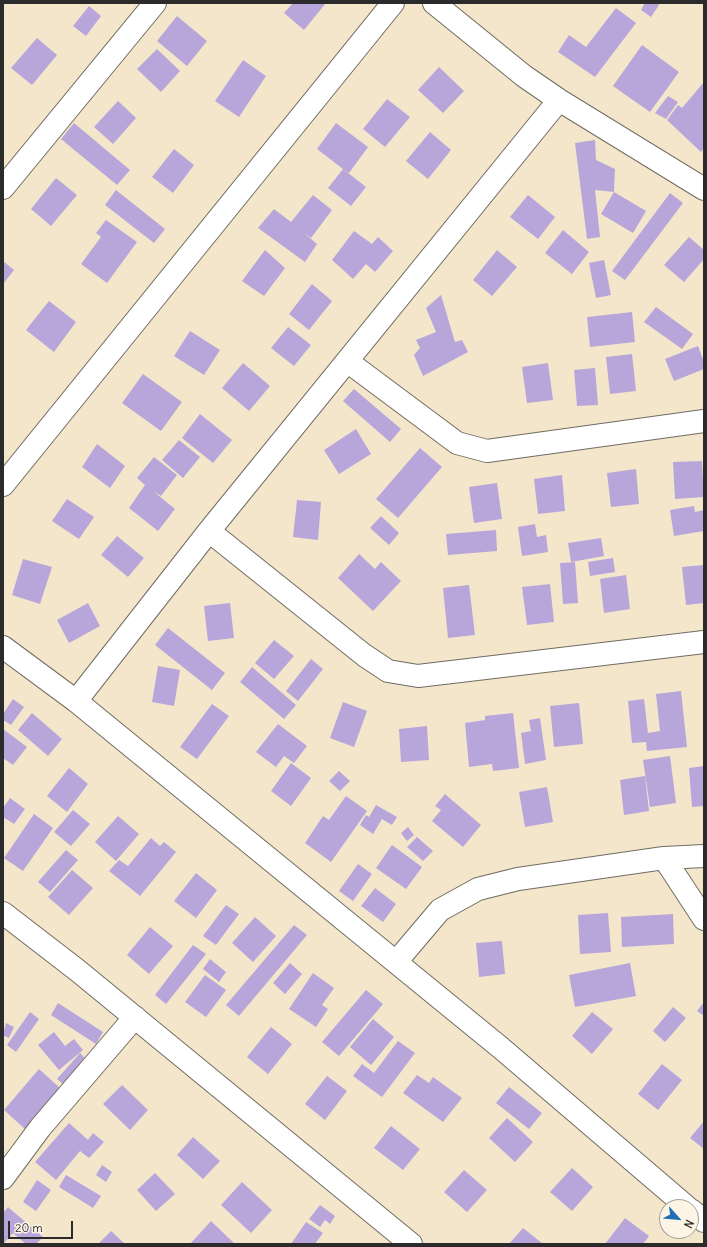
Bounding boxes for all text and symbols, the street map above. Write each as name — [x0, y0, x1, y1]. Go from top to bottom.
north arrow — [659, 1199, 699, 1239]
scale bar — [10, 1213, 75, 1239]
text: N — [681, 1217, 697, 1231]
text: 20 m — [15, 1220, 43, 1235]

